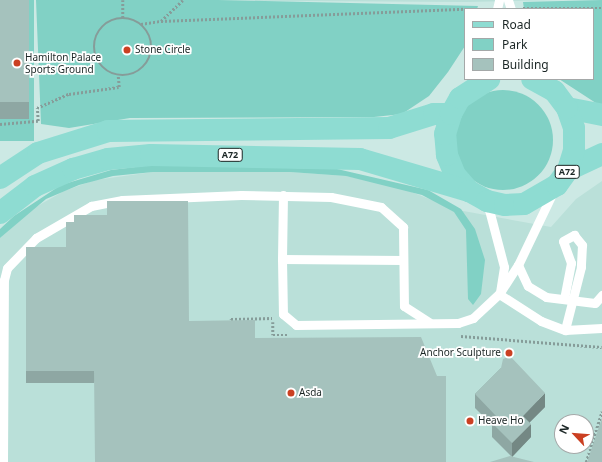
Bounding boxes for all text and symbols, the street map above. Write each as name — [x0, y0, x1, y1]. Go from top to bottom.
legend — [464, 8, 594, 80]
text: Road — [502, 16, 531, 33]
text: Park — [502, 36, 527, 53]
place label: Stone Circle — [135, 44, 190, 56]
marker: Stone Circle — [122, 45, 132, 55]
place label: Hamilton Palace Sports Ground — [25, 51, 101, 74]
text: Building — [502, 56, 549, 73]
marker: Hamilton Palace Sports Ground — [12, 58, 22, 68]
road number: A72 — [217, 148, 243, 162]
road number: A72 — [554, 165, 580, 179]
place label: Anchor Sculpture — [420, 347, 501, 359]
marker: Anchor Sculpture — [504, 348, 514, 358]
place label: Asda — [299, 387, 322, 399]
marker: Asda — [286, 388, 296, 398]
north arrow — [554, 414, 594, 454]
place label: Heave Ho — [478, 415, 523, 427]
marker: Heave Ho — [465, 416, 475, 426]
text: N — [555, 422, 572, 436]

